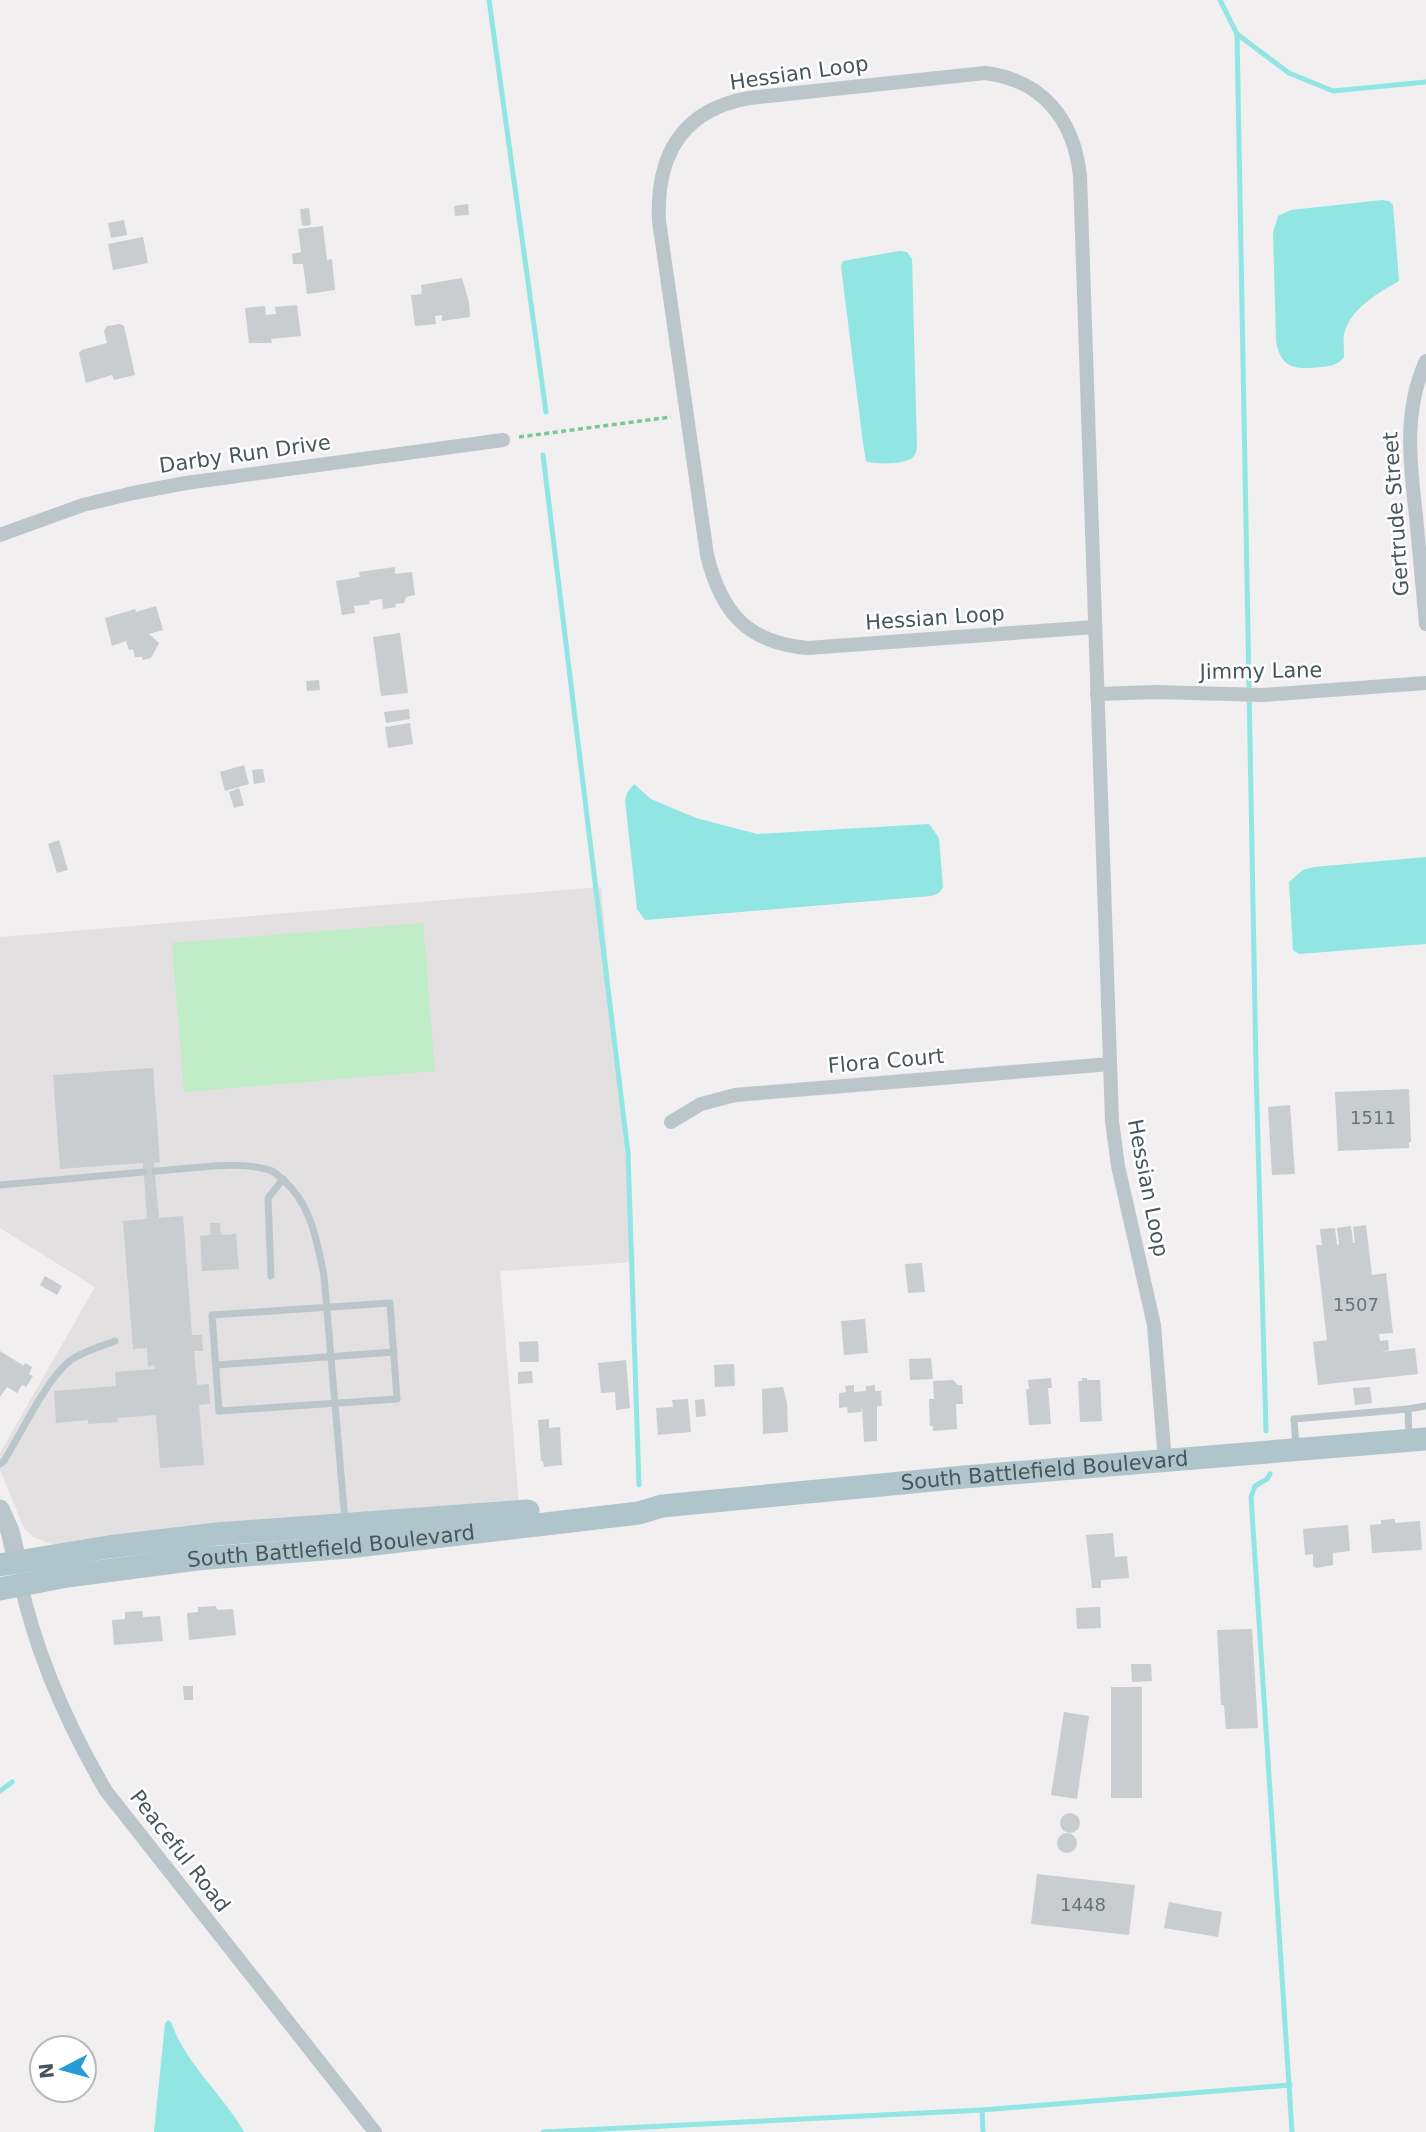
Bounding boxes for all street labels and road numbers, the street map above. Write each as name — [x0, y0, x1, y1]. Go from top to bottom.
street label: Hessian Loop — [728, 51, 870, 95]
street label: Darby Run Drive — [158, 430, 332, 478]
street label: Gertrude Street — [1378, 431, 1414, 597]
street label: Hessian Loop — [865, 601, 1005, 635]
street label: Jimmy Lane — [1197, 658, 1323, 684]
street label: Flora Court — [827, 1044, 945, 1078]
street label: Hessian Loop — [1123, 1117, 1173, 1259]
street label: South Battlefield Boulevard — [900, 1447, 1189, 1495]
street label: South Battlefield Boulevard — [186, 1520, 476, 1572]
street label: Peaceful Road — [125, 1785, 235, 1917]

